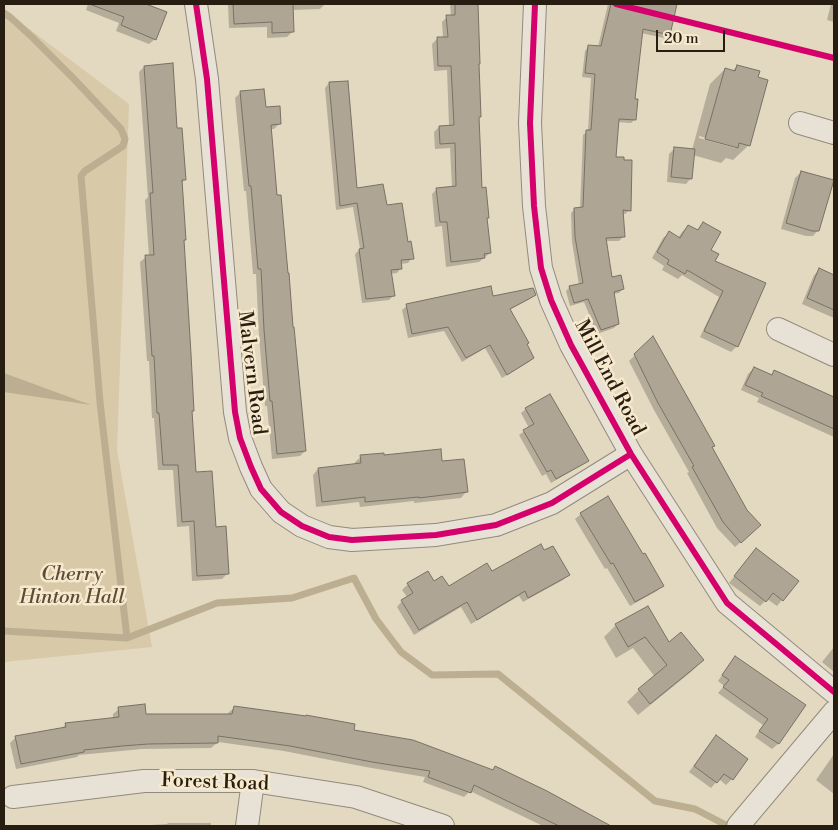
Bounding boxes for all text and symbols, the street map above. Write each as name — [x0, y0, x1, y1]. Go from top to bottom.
scale bar — [658, 20, 727, 52]
text: 20 m — [664, 29, 699, 48]
street label: Malvern Road — [231, 310, 271, 436]
street label: Mill End Road — [568, 316, 650, 440]
park label: Cherry Hinton Hall — [19, 563, 125, 610]
street label: Forest Road — [161, 769, 269, 797]

